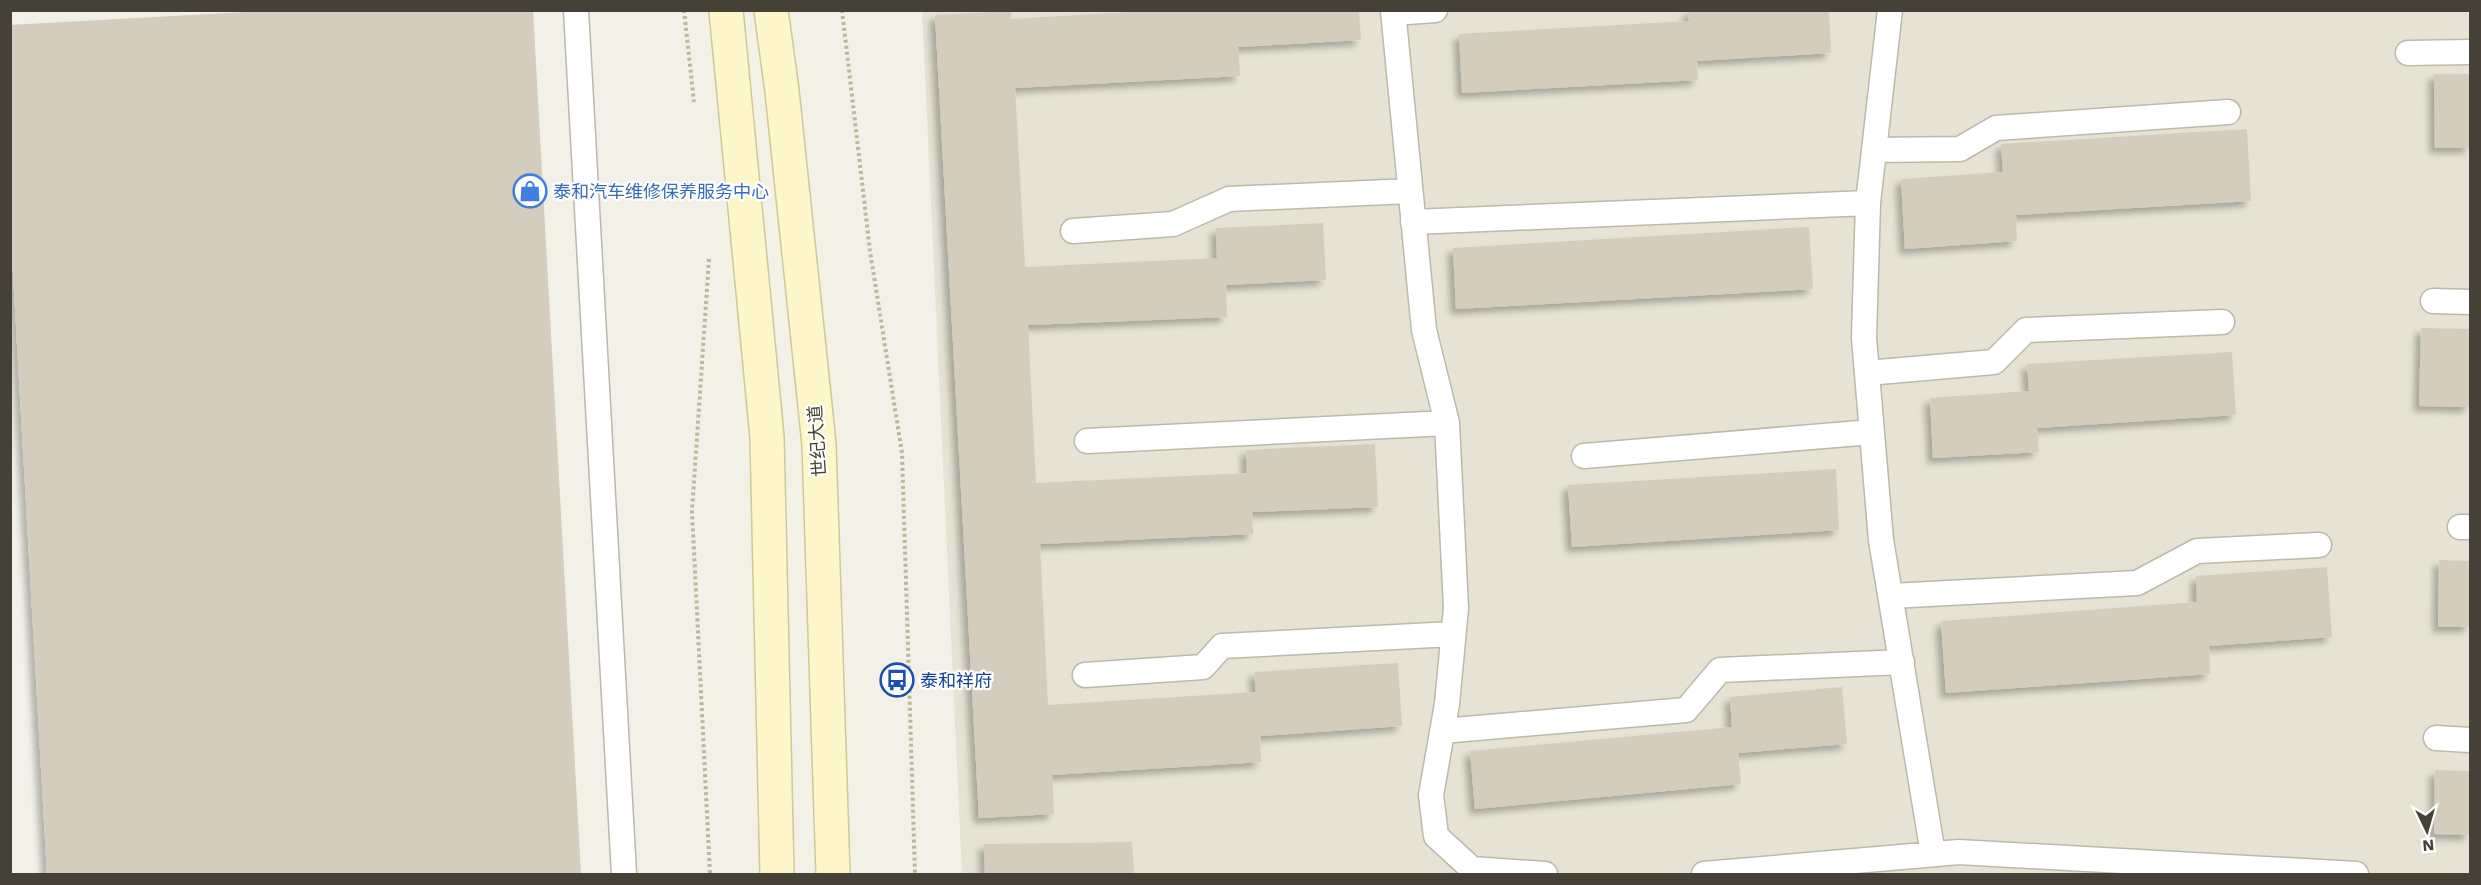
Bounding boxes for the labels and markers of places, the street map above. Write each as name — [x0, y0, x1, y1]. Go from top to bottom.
shop icon: 泰和汽车维修保养服务中心 — [512, 173, 548, 209]
place label: 泰和汽车维修保养服务中心 — [553, 181, 769, 202]
bus stop icon: 泰和祥府 — [879, 662, 915, 698]
place label: 泰和祥府 — [920, 670, 992, 691]

